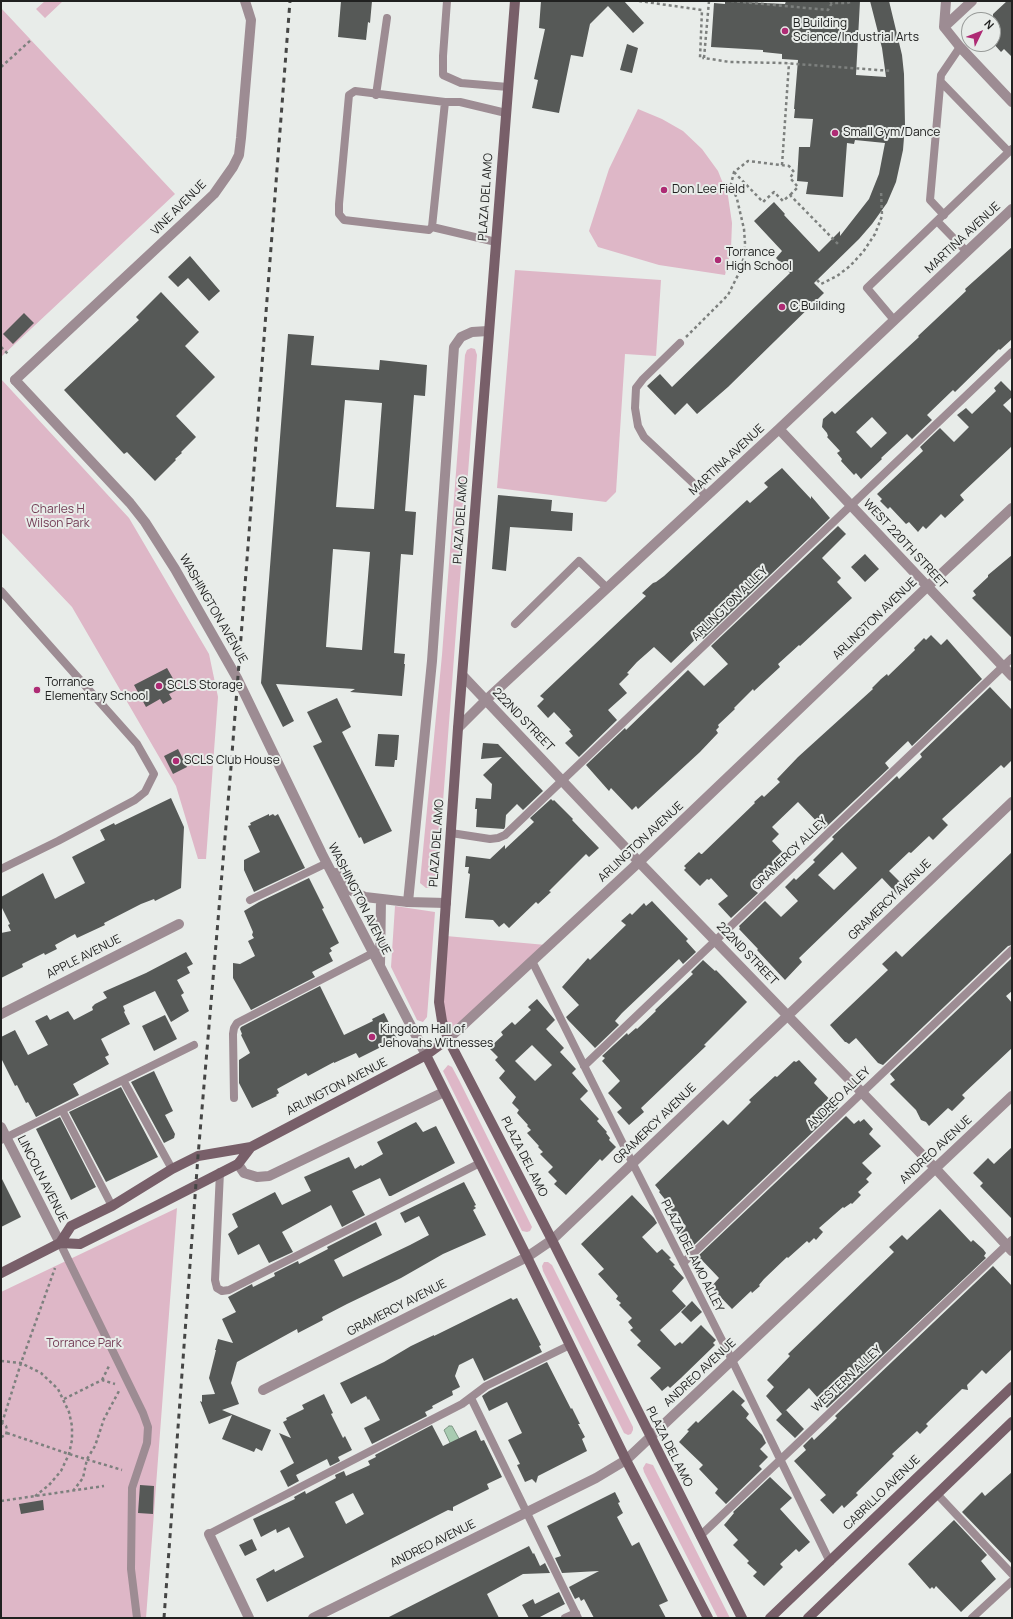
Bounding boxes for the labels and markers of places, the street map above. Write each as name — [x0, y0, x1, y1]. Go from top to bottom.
place label: B Building Science/Industrial Arts — [793, 17, 919, 45]
marker: B Building Science/Industrial Arts — [780, 26, 790, 36]
place label: Small Gym/Dance — [843, 126, 940, 140]
marker: Small Gym/Dance — [830, 128, 840, 138]
place label: Don Lee Field — [672, 183, 745, 197]
marker: Don Lee Field — [659, 185, 669, 195]
place label: Torrance High School — [726, 246, 792, 274]
marker: Torrance High School — [713, 255, 723, 265]
place label: C Building — [790, 300, 845, 314]
marker: C Building — [777, 302, 787, 312]
place label: Torrance Elementary School — [45, 676, 148, 704]
place label: SCLS Storage — [167, 679, 243, 693]
marker: SCLS Storage — [154, 681, 164, 691]
marker: Torrance Elementary School — [32, 685, 42, 695]
place label: SCLS Club House — [184, 754, 280, 768]
marker: SCLS Club House — [171, 756, 181, 766]
place label: Kingdom Hall of Jehovahs Witnesses — [380, 1023, 493, 1051]
marker: Kingdom Hall of Jehovahs Witnesses — [367, 1032, 377, 1042]

